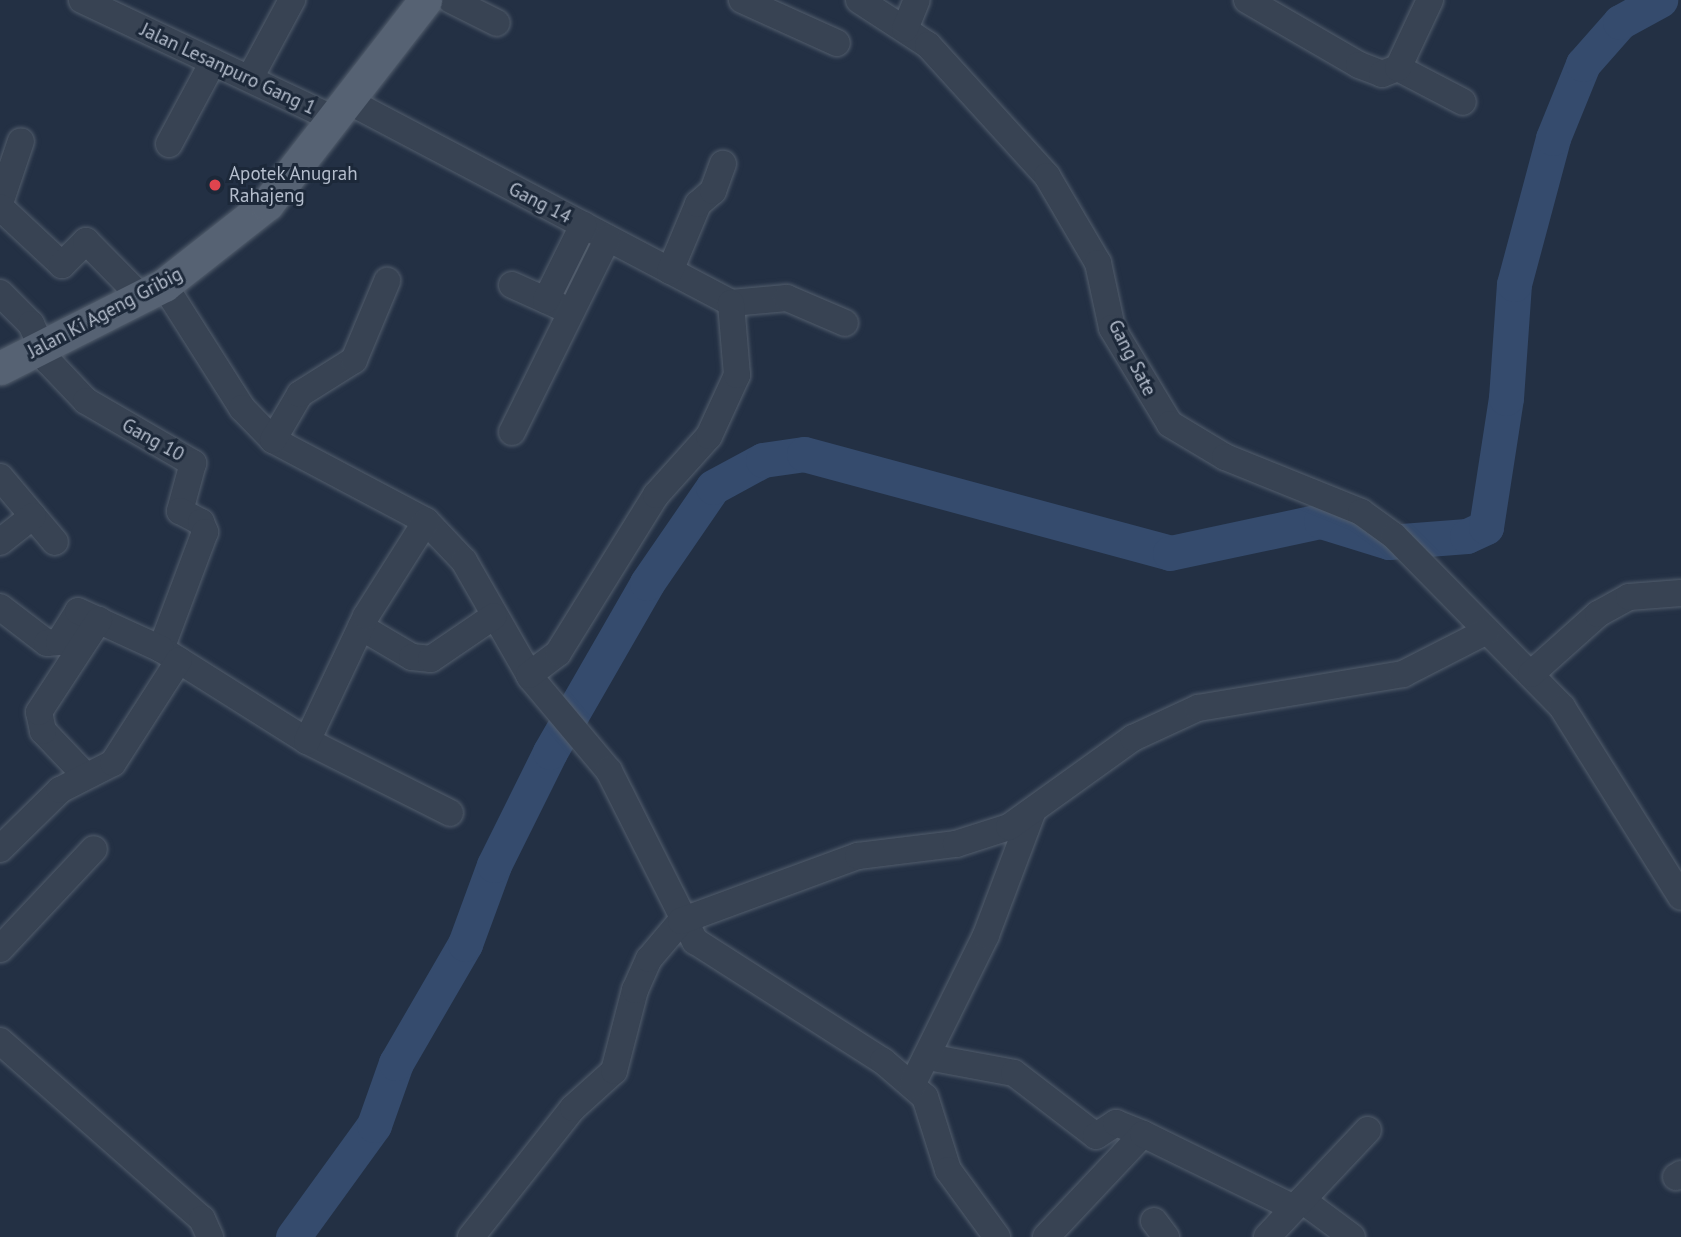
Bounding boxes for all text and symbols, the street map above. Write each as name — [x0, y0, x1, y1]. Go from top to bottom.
street label: Jalan Lesanpuro Gang 1 — [137, 18, 319, 120]
place label: Apotek Anugrah Rahajeng — [229, 163, 359, 207]
marker: Apotek Anugrah Rahajeng — [207, 177, 223, 193]
street label: Gang 14 — [505, 178, 575, 228]
street label: Jalan Ki Ageng Gribig — [24, 262, 186, 364]
street label: Gang Sate — [1103, 316, 1161, 400]
street label: Gang 10 — [118, 414, 188, 466]

